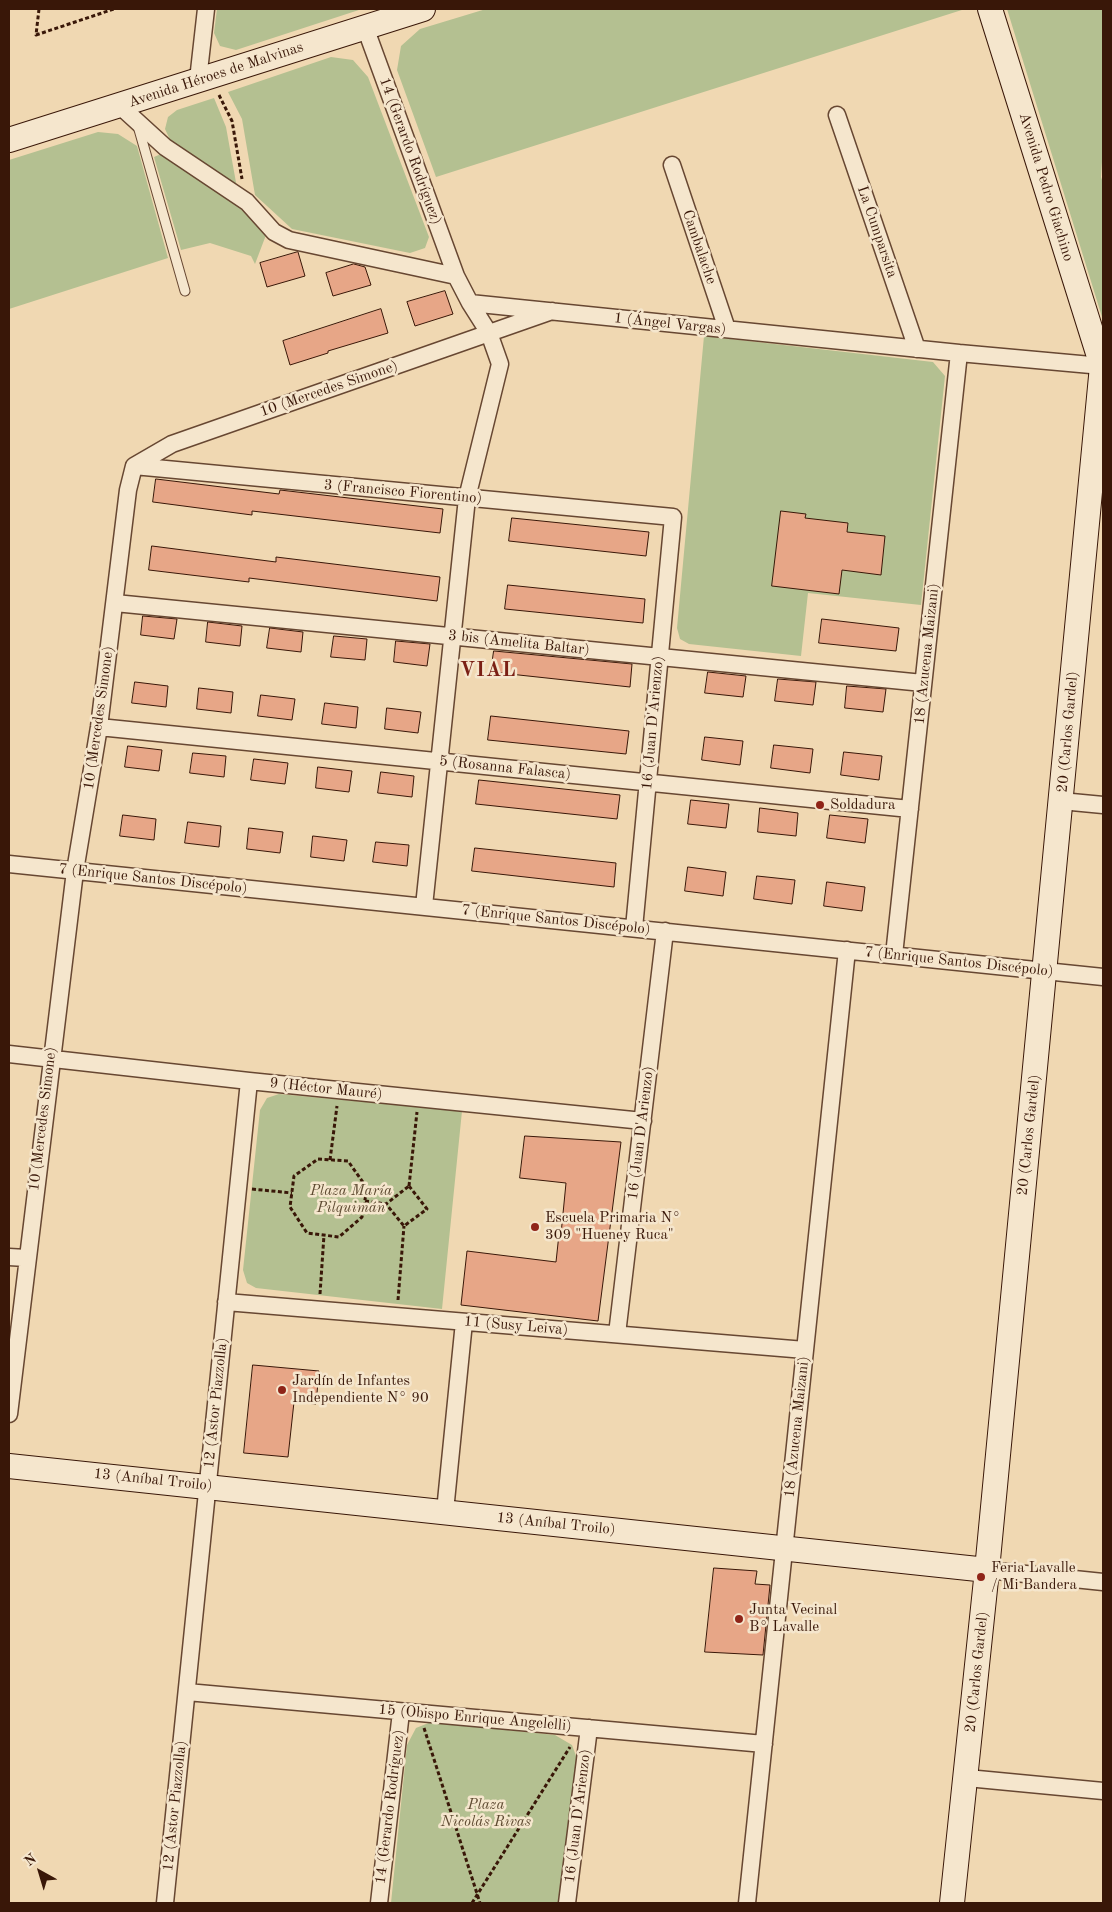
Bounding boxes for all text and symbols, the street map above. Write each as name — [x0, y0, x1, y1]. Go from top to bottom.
street label: Avenida Héroes de Malvinas — [126, 38, 306, 112]
street label: 14 (Gerardo Rodríguez) — [375, 75, 445, 227]
street label: Avenida Pedro Giachino — [1015, 110, 1077, 264]
street label: La Cumparsita — [853, 184, 901, 280]
street label: Cambalache — [678, 207, 720, 287]
street label: 1 (Ángel Vargas) — [613, 309, 727, 339]
street label: 10 (Mercedes Simone) — [258, 357, 400, 421]
street label: 3 (Francisco Fiorentino) — [323, 476, 483, 508]
street label: 18 (Azucena Maizani) — [911, 582, 943, 726]
street label: 3 bis (Amelita Baltar) — [447, 627, 591, 659]
street label: 10 (Mercedes Simone) — [80, 645, 118, 791]
street label: 16 (Juan D'Arienzo) — [638, 655, 668, 791]
district label: VIAL — [459, 659, 517, 683]
street label: 20 (Carlos Gardel) — [1054, 671, 1082, 793]
street label: 5 (Rosanna Falasca) — [438, 752, 572, 784]
place label: Soldadura — [830, 796, 895, 814]
marker: Soldadura — [814, 799, 826, 811]
street label: 7 (Enrique Santos Discépolo) — [58, 860, 248, 898]
street label: 7 (Enrique Santos Discépolo) — [461, 901, 651, 939]
street label: 7 (Enrique Santos Discépolo) — [864, 943, 1054, 981]
street label: 10 (Mercedes Simone) — [25, 1046, 61, 1192]
street label: 16 (Juan D'Arienzo) — [624, 1065, 658, 1201]
street label: 9 (Héctor Mauré) — [269, 1074, 383, 1104]
street label: 20 (Carlos Gardel) — [1014, 1074, 1044, 1196]
park label: Plaza María Pilquimán — [310, 1182, 392, 1217]
place label: Escuela Primaria N° 309 "Hueney Ruca" — [545, 1209, 681, 1244]
marker: Escuela Primaria N° 309 "Hueney Ruca" — [529, 1221, 541, 1233]
street label: 11 (Susy Leiva) — [463, 1312, 569, 1340]
street label: 12 (Astor Piazzolla) — [200, 1337, 232, 1469]
street label: 18 (Azucena Maizani) — [781, 1355, 813, 1499]
place label: Jardín de Infantes Independiente N° 90 — [292, 1372, 429, 1407]
marker: Jardín de Infantes Independiente N° 90 — [276, 1384, 288, 1396]
street label: 13 (Aníbal Troilo) — [93, 1465, 213, 1495]
street label: 13 (Aníbal Troilo) — [496, 1509, 616, 1539]
place label: Feria Lavalle / Mi Bandera — [991, 1559, 1077, 1594]
marker: Feria Lavalle / Mi Bandera — [975, 1571, 987, 1583]
place label: Junta Vecinal B° Lavalle — [749, 1601, 837, 1636]
street label: 20 (Carlos Gardel) — [962, 1611, 992, 1733]
marker: Junta Vecinal B° Lavalle — [733, 1613, 745, 1625]
street label: 15 (Obispo Enrique Angelelli) — [378, 1701, 572, 1735]
street label: 14 (Gerardo Rodríguez) — [372, 1729, 408, 1885]
street label: 12 (Astor Piazzolla) — [159, 1740, 191, 1872]
street label: 16 (Juan D'Arienzo) — [561, 1748, 595, 1884]
park label: Plaza Nicolás Rivas — [441, 1796, 531, 1831]
north arrow — [15, 1847, 65, 1897]
text: N — [22, 1852, 39, 1869]

